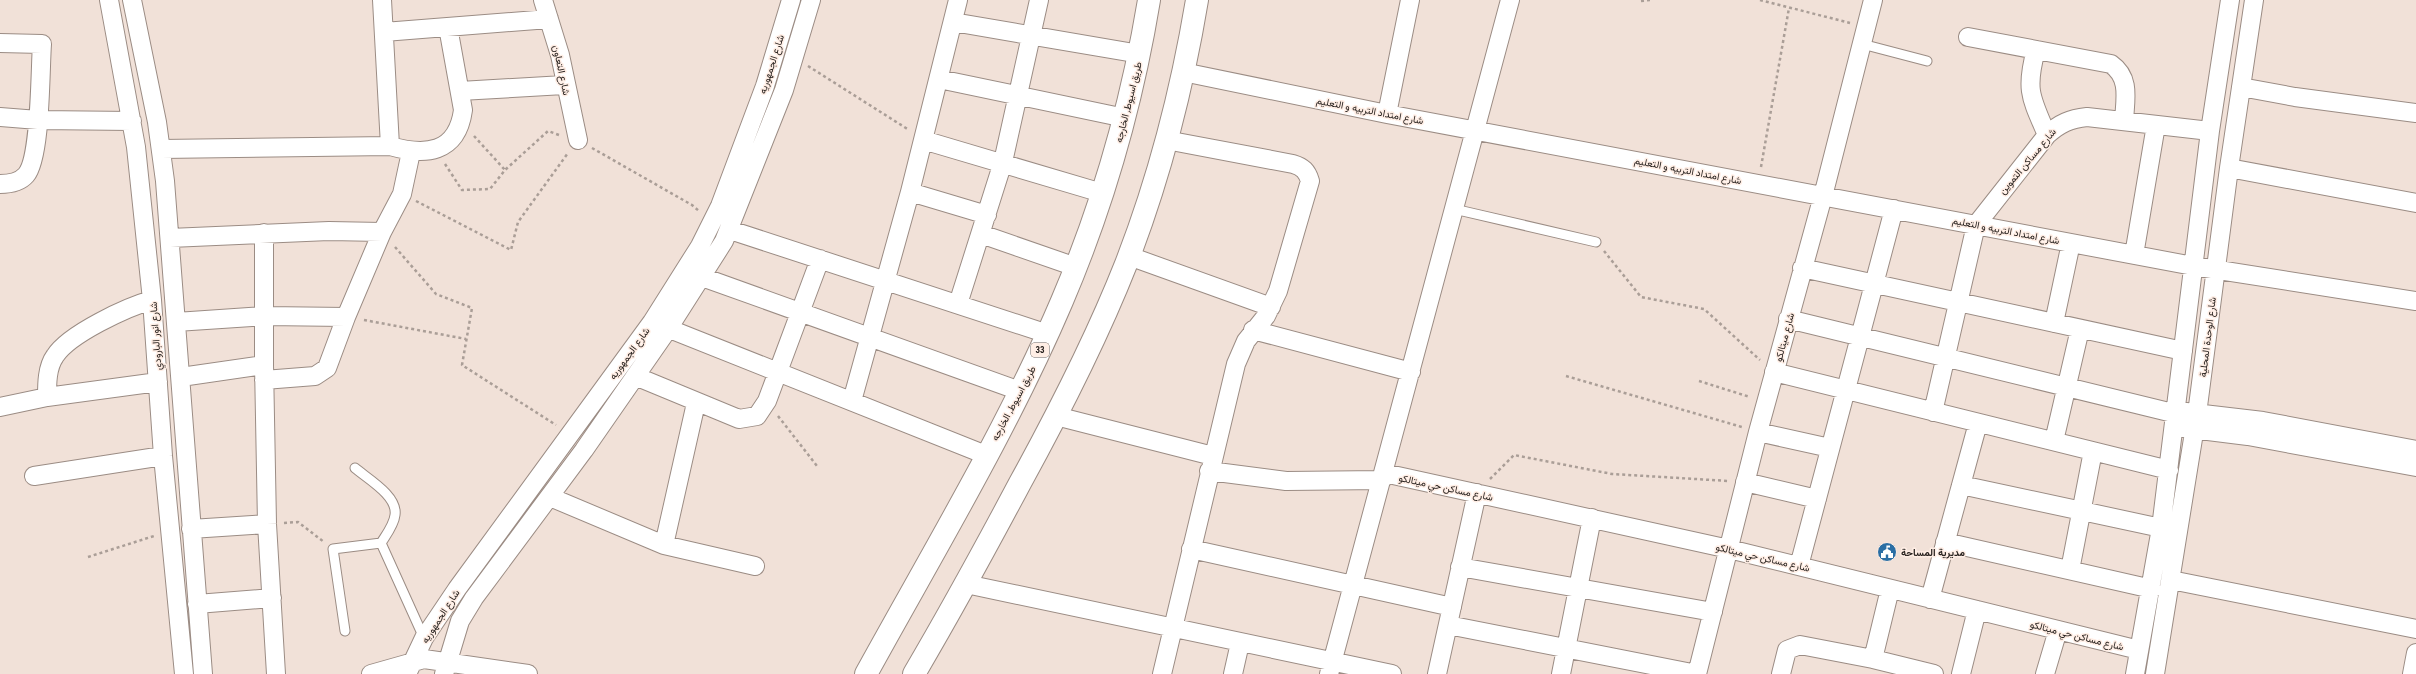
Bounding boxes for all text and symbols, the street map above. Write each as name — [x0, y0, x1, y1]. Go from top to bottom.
street label: شارع الجمهوريه — [757, 33, 787, 95]
street label: شارع التعاون — [550, 44, 572, 96]
street label: طريق اسيوط, الخارجه — [1113, 60, 1145, 144]
street label: شارع امتداد التربيه و التعليم — [1315, 95, 1425, 127]
street label: شارع مساكن التموين — [1997, 126, 2059, 197]
street label: شارع امتداد التربيه و التعليم — [1633, 155, 1743, 187]
street label: شارع امتداد التربيه و التعليم — [1951, 215, 2061, 247]
street label: شارع الوحدة المحلية — [2197, 296, 2219, 378]
street label: شارع انور البارودي — [148, 301, 166, 371]
street label: شارع ميتالكو — [1773, 311, 1797, 363]
street label: شارع الجمهوريه — [607, 325, 653, 382]
road number: 33 — [1031, 343, 1049, 357]
street label: طريق اسيوط, الخارجه — [989, 364, 1039, 443]
street label: شارع مساكن حي ميتالكو — [1397, 472, 1494, 506]
street label: شارع مساكن حي ميتالكو — [1714, 541, 1811, 577]
public building icon: مديرية المساحة — [1876, 541, 1898, 563]
place label: مديرية المساحة — [1901, 547, 1965, 559]
street label: شارع الجمهوريه — [419, 587, 463, 646]
street label: شارع مساكن حي ميتالكو — [2028, 619, 2125, 655]

